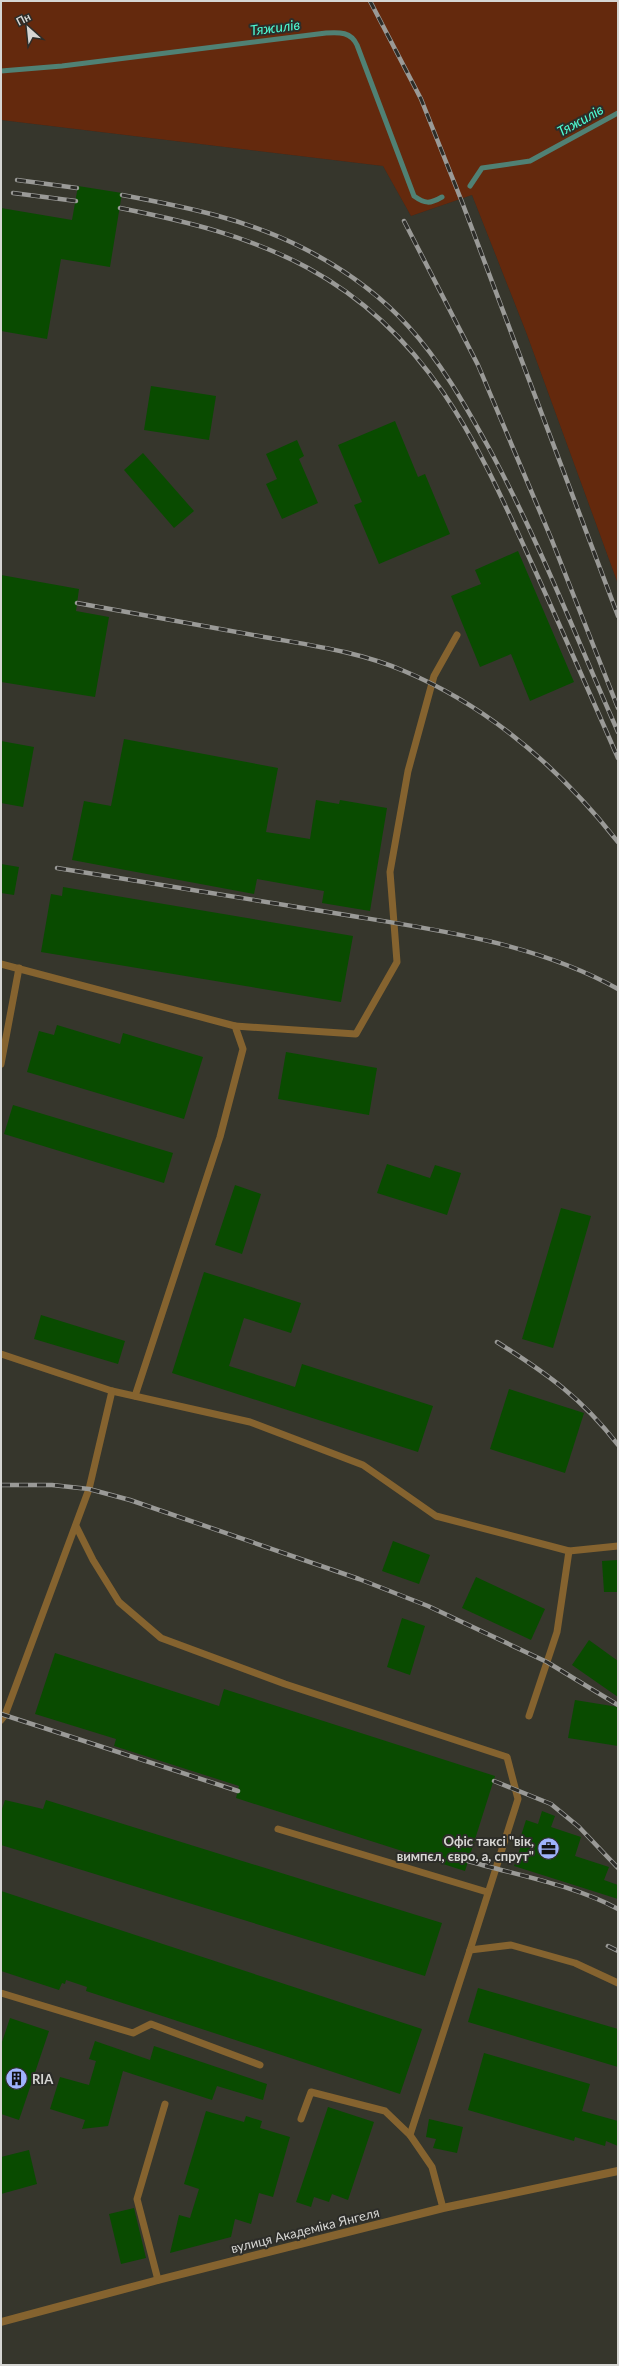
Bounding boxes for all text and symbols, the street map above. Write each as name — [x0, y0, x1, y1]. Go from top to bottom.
north arrow — [8, 8, 48, 48]
text: Пн — [14, 10, 33, 28]
water label: Тяжилів — [249, 15, 301, 39]
water label: Тяжилів — [554, 100, 606, 140]
place label: Офіс таксі "вік, вимпєл, євро, а, спрут" — [397, 1833, 534, 1864]
office icon: Офіс таксі "вік, вимпєл, євро, а, спрут" — [536, 1835, 562, 1861]
building icon: RIA — [4, 2066, 30, 2092]
place label: RIA — [32, 2071, 54, 2087]
street label: вулиця Академіка Янгеля — [229, 2204, 381, 2256]

